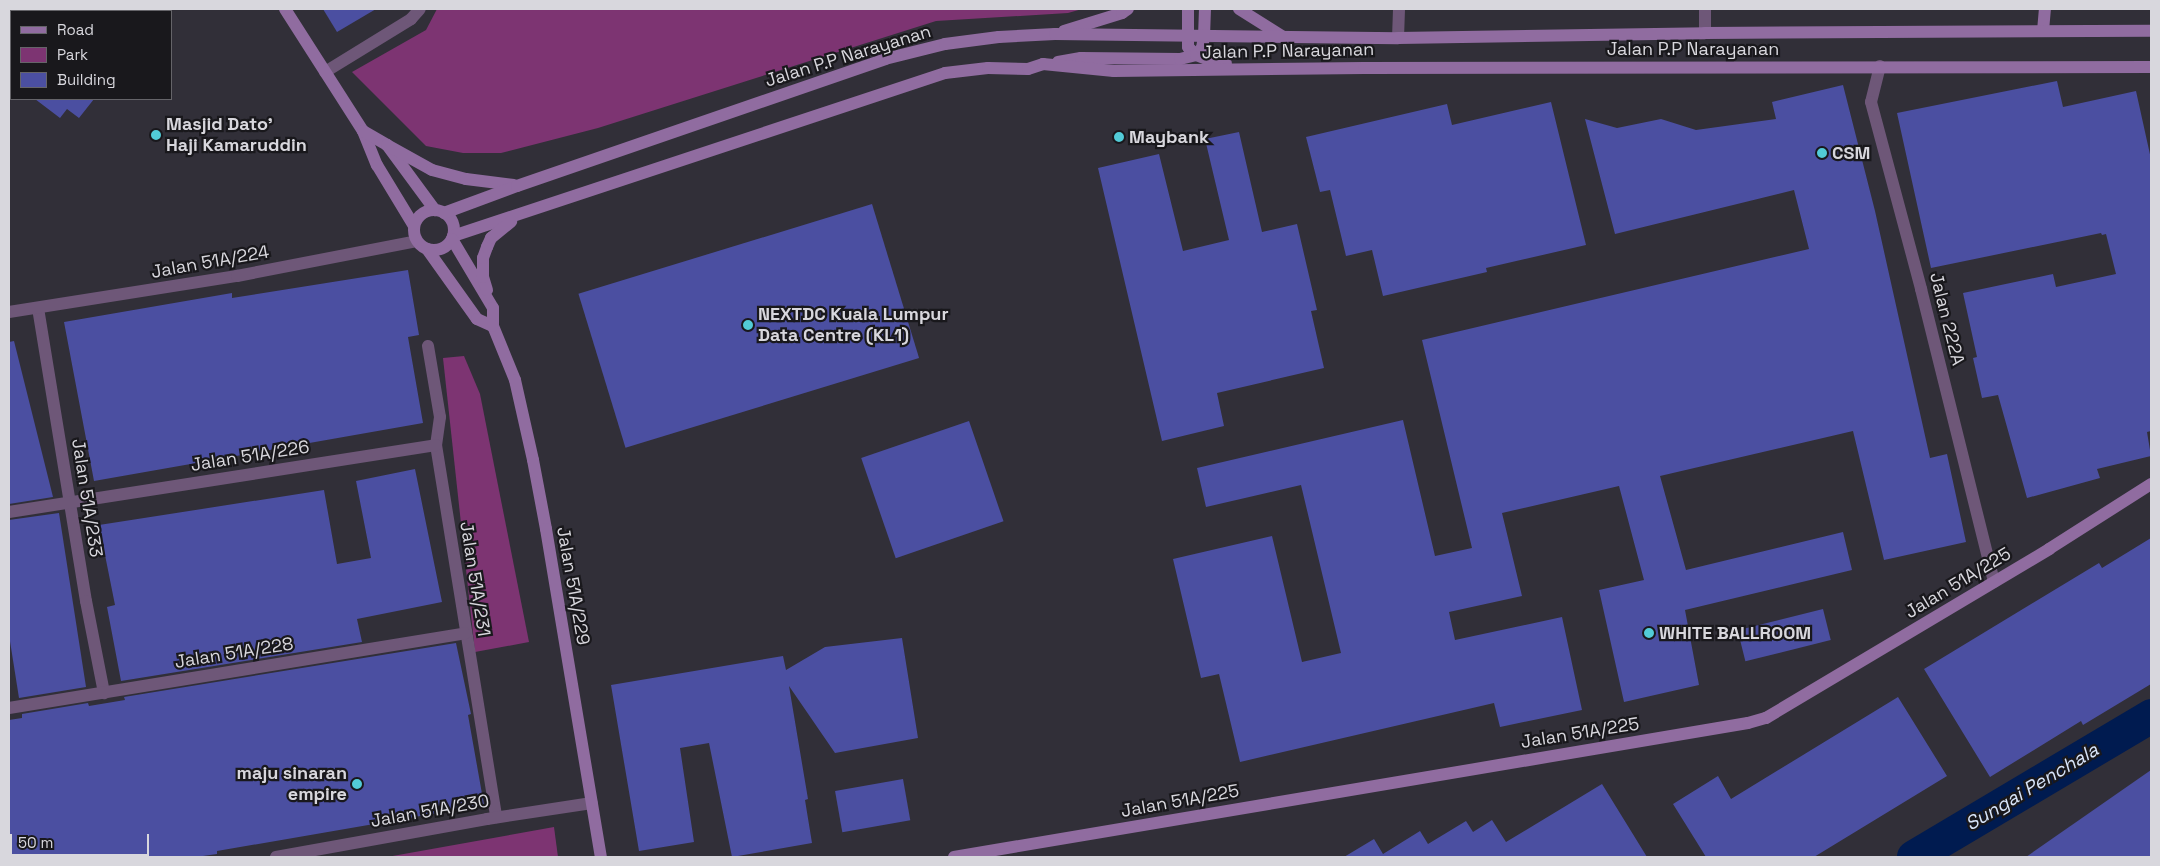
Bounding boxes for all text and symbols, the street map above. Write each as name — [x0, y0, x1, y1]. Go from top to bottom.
legend — [10, 10, 172, 100]
text: Road — [57, 20, 94, 39]
street label: Jalan P.P Narayanan — [762, 20, 934, 92]
street label: Jalan P.P Narayanan — [1607, 38, 1779, 60]
street label: Jalan P.P Narayanan — [1202, 39, 1374, 63]
text: Park — [57, 45, 88, 64]
text: Building — [57, 70, 116, 89]
place label: Masjid Dato' Haji Kamaruddin — [166, 114, 307, 156]
place label: Maybank — [1129, 126, 1209, 148]
marker: Masjid Dato' Haji Kamaruddin — [150, 129, 162, 141]
marker: Maybank — [1113, 131, 1125, 143]
place label: CSM — [1832, 142, 1870, 164]
marker: CSM — [1816, 147, 1828, 159]
street label: Jalan 51A/224 — [149, 241, 271, 283]
street label: Jalan 222A — [1925, 270, 1969, 368]
place label: NEXTDC Kuala Lumpur Data Centre (KL1) — [758, 304, 949, 346]
marker: NEXTDC Kuala Lumpur Data Centre (KL1) — [742, 319, 754, 331]
street label: Jalan 51A/226 — [189, 436, 311, 476]
street label: Jalan 51A/233 — [67, 437, 107, 559]
street label: Jalan 51A/231 — [455, 520, 495, 638]
street label: Jalan 51A/229 — [552, 525, 594, 647]
street label: Jalan 51A/225 — [1901, 543, 2015, 623]
place label: WHITE BALLROOM — [1659, 622, 1811, 644]
marker: WHITE BALLROOM — [1643, 627, 1655, 639]
street label: Jalan 51A/228 — [173, 633, 295, 673]
street label: Jalan 51A/225 — [1519, 713, 1641, 753]
water label: Sungai Penchala — [1961, 738, 2103, 836]
place label: maju sinaran empire — [237, 763, 347, 806]
marker: maju sinaran empire — [351, 778, 363, 790]
street label: Jalan 51A/225 — [1119, 780, 1241, 822]
street label: Jalan 51A/230 — [369, 790, 491, 832]
scale bar — [12, 824, 151, 856]
text: 50 m — [18, 833, 53, 852]

